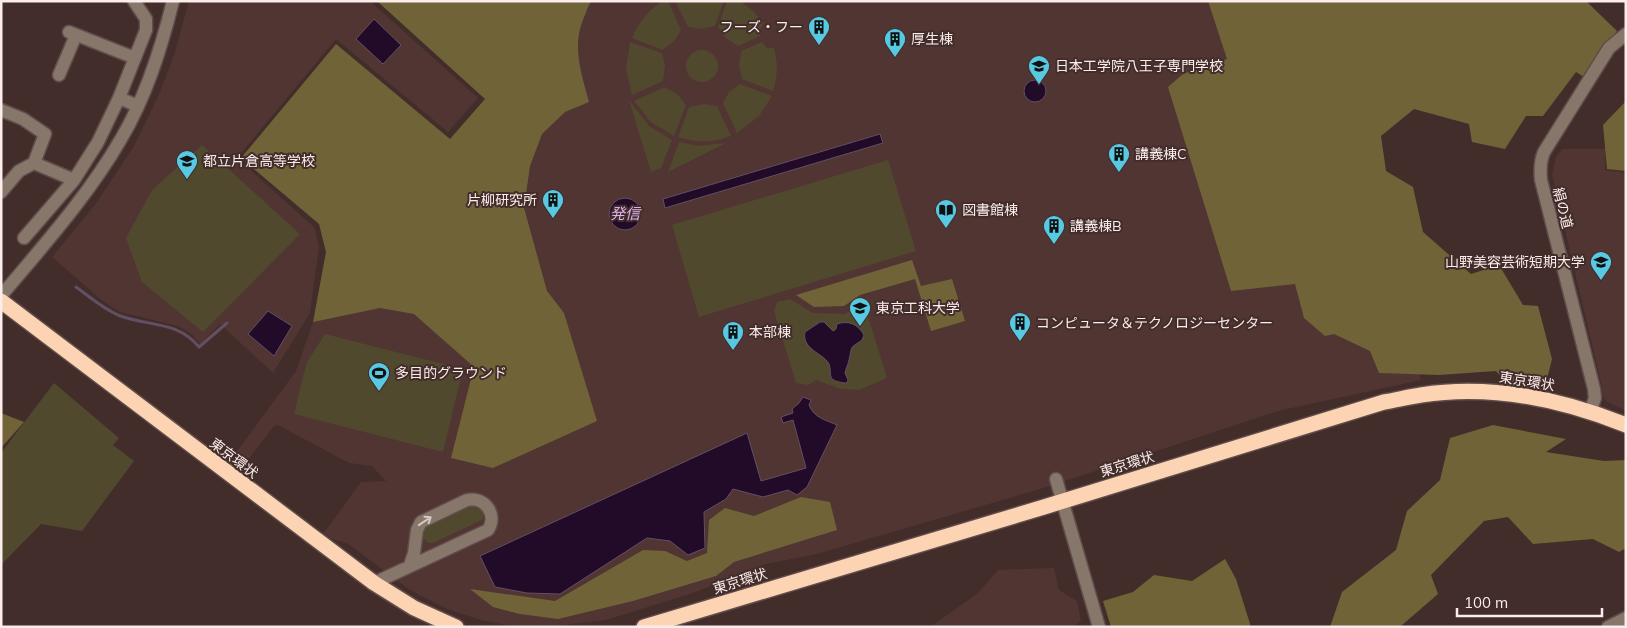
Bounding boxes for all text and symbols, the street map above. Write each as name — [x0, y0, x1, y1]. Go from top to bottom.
building icon: フーズ・フー — [807, 15, 831, 46]
place label: フーズ・フー — [720, 18, 803, 36]
building icon: 厚生棟 — [883, 27, 907, 58]
place label: 厚生棟 — [911, 30, 953, 48]
school or university icon: 日本工学院八王子専門学校 — [1027, 54, 1051, 85]
place label: 日本工学院八王子専門学校 — [1055, 57, 1223, 75]
building icon: 講義棟C — [1107, 142, 1131, 173]
place label: 講義棟C — [1135, 145, 1187, 163]
school or university icon: 都立片倉高等学校 — [175, 149, 199, 180]
place label: 都立片倉高等学校 — [203, 152, 315, 170]
street label: 絹の道 — [1549, 185, 1577, 231]
building icon: 片柳研究所 — [541, 188, 565, 219]
place label: 片柳研究所 — [467, 191, 537, 209]
library icon: 図書館棟 — [934, 198, 958, 229]
place label: 図書館棟 — [962, 201, 1018, 219]
water label: 発信 — [610, 204, 642, 223]
building icon: 講義棟B — [1042, 214, 1066, 245]
place label: 講義棟B — [1070, 217, 1122, 235]
school or university icon: 山野美容芸術短期大学 — [1589, 250, 1613, 281]
place label: 山野美容芸術短期大学 — [1445, 253, 1585, 271]
school or university icon: 東京工科大学 — [848, 296, 872, 327]
place label: 東京工科大学 — [876, 299, 960, 317]
building icon: コンピュータ＆テクノロジーセンター — [1008, 311, 1032, 342]
place label: コンピュータ＆テクノロジーセンター — [1036, 314, 1273, 332]
building icon: 本部棟 — [721, 320, 745, 351]
place label: 本部棟 — [749, 323, 791, 341]
sports icon: 多目的グラウンド — [367, 361, 391, 392]
place label: 多目的グラウンド — [395, 364, 507, 382]
street label: 東京環状 — [1498, 368, 1556, 394]
street label: 東京環状 — [206, 434, 262, 482]
street label: 東京環状 — [1098, 447, 1156, 481]
one-way arrow — [418, 516, 432, 526]
street label: 東京環状 — [711, 564, 769, 598]
scale bar — [1457, 586, 1602, 618]
text: 100 m — [1464, 593, 1508, 612]

